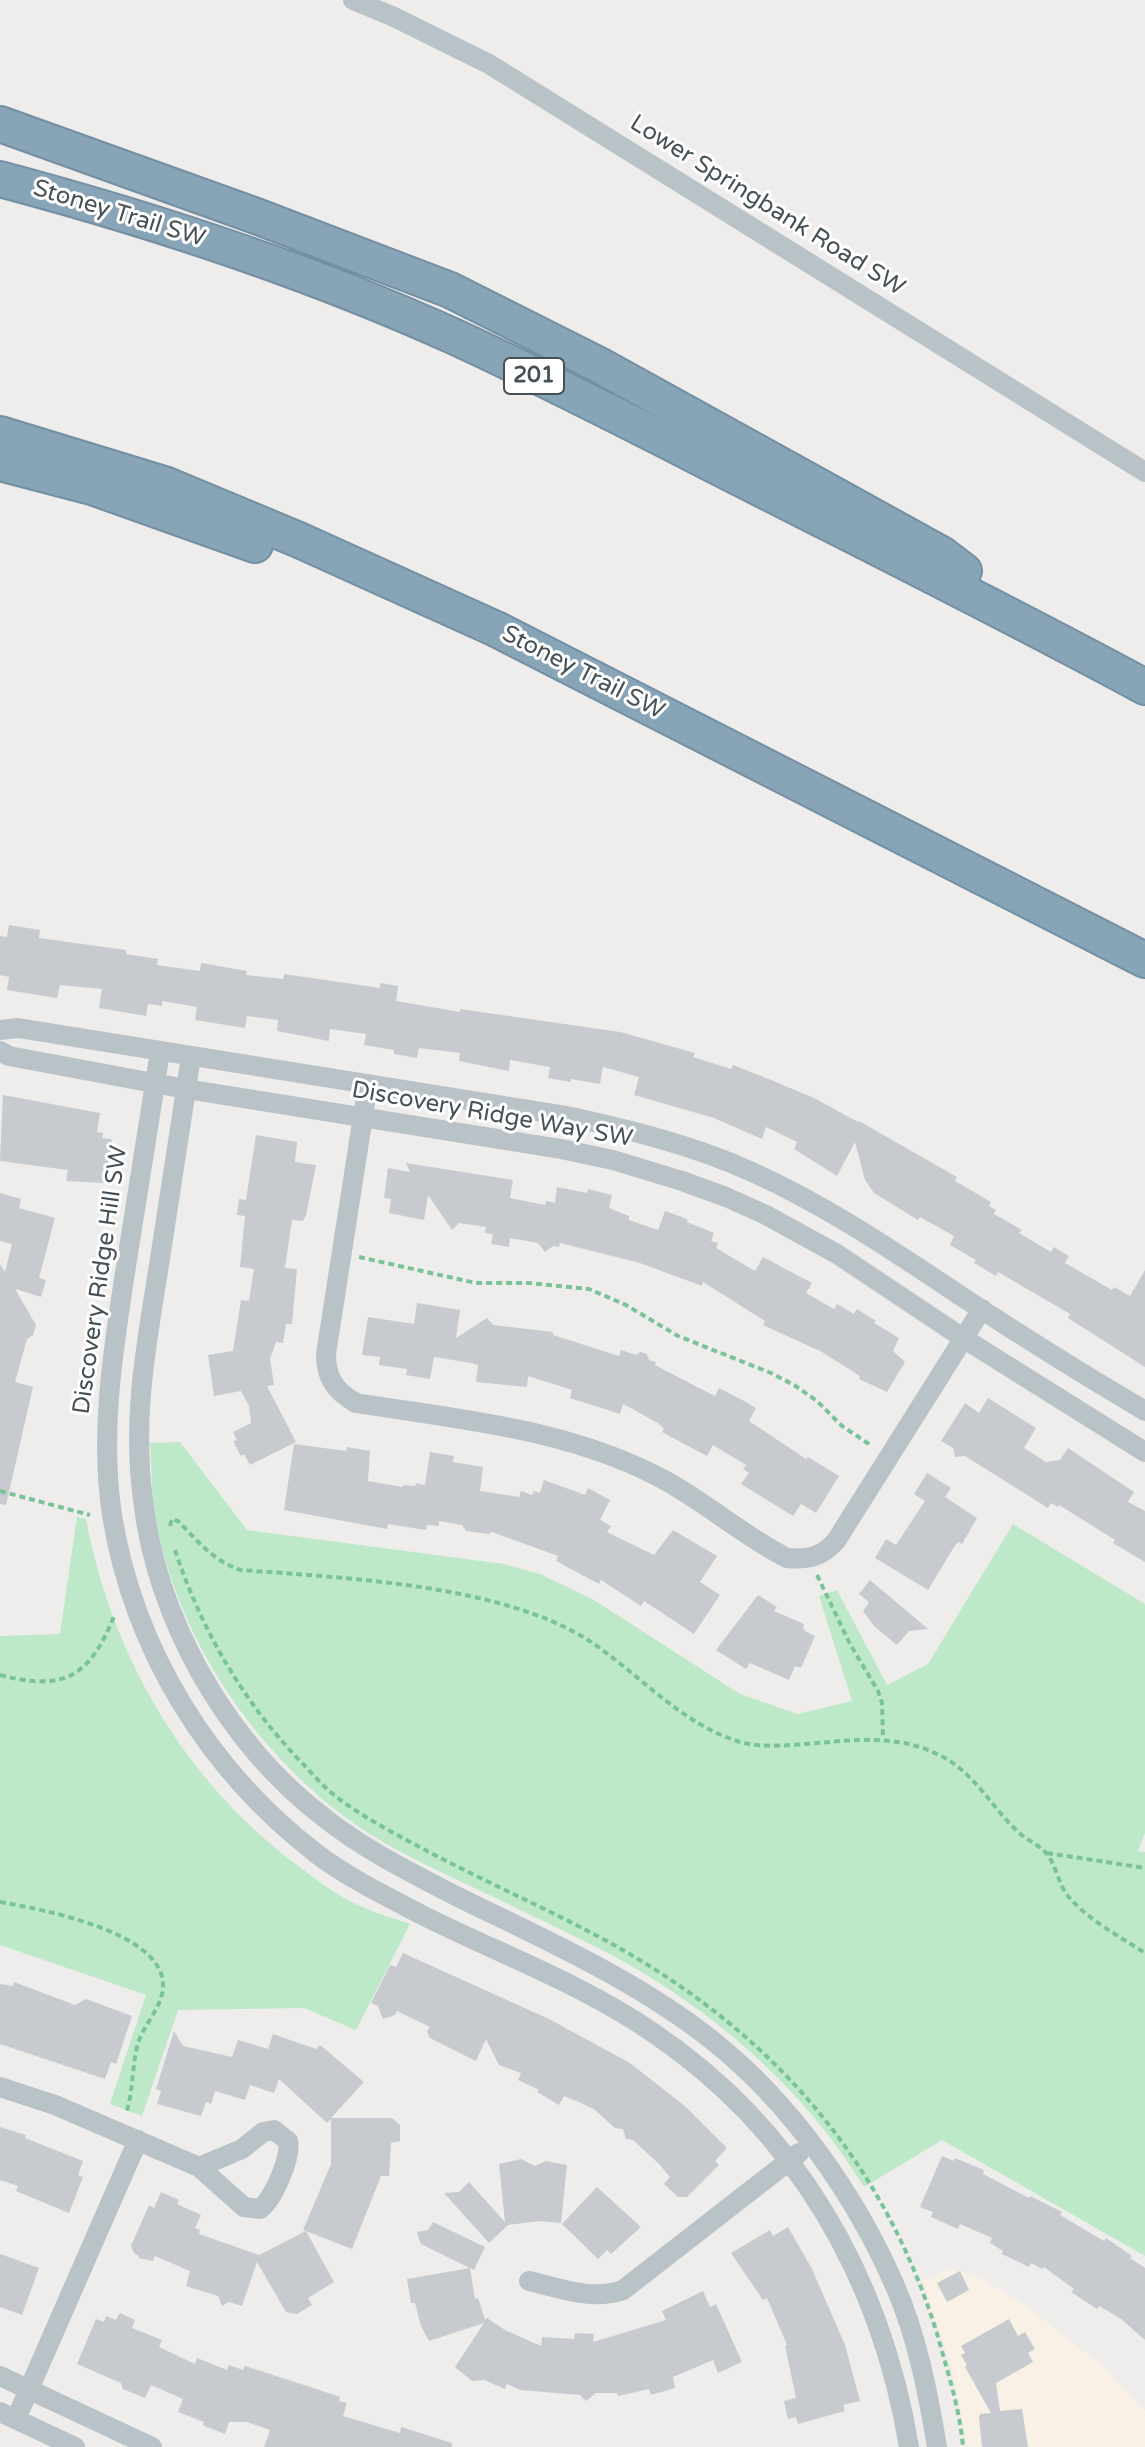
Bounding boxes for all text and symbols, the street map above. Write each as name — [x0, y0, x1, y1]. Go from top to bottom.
street label: Lower Springbank Road SW — [624, 109, 910, 303]
street label: Stoney Trail SW — [30, 174, 208, 254]
road number: 201 — [504, 358, 564, 394]
street label: Stoney Trail SW — [497, 620, 669, 726]
street label: Discovery Ridge Way SW — [349, 1076, 635, 1154]
street label: Discovery Ridge Hill SW — [68, 1144, 134, 1416]

